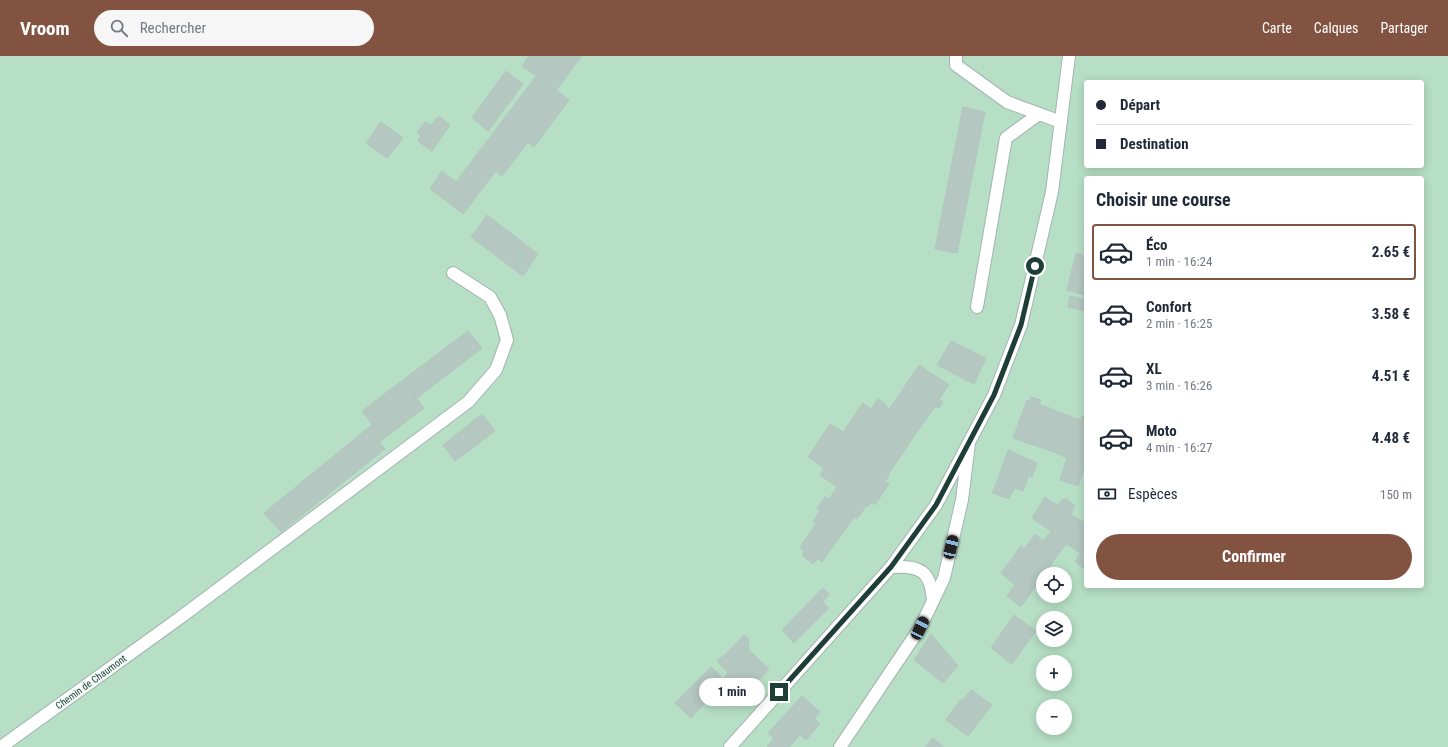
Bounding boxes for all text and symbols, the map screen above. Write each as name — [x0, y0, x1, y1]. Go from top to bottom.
search box — [94, 10, 374, 46]
text: Vroom — [20, 17, 70, 40]
icon: search — [108, 17, 130, 39]
text: Rechercher — [140, 19, 206, 37]
text: Carte — [1262, 20, 1292, 36]
text: Calques — [1314, 20, 1358, 36]
text: Partager — [1380, 20, 1428, 36]
text: Départ — [1120, 96, 1160, 114]
text: Destination — [1120, 135, 1189, 153]
text: Choisir une course — [1096, 189, 1231, 210]
icon: car — [1098, 234, 1134, 270]
text: Éco — [1146, 236, 1168, 254]
text: 2.65 € — [1372, 243, 1410, 261]
text: 1 min · 16:24 — [1146, 254, 1212, 269]
route start — [1026, 257, 1044, 275]
icon: car — [1098, 296, 1134, 332]
text: Confort — [1146, 298, 1192, 316]
text: 3.58 € — [1372, 305, 1410, 323]
text: 2 min · 16:25 — [1146, 316, 1212, 331]
icon: car — [1098, 358, 1134, 394]
text: XL — [1146, 360, 1162, 378]
text: 4.51 € — [1372, 367, 1410, 385]
text: 3 min · 16:26 — [1146, 378, 1212, 393]
icon: car — [1098, 420, 1134, 456]
text: Moto — [1146, 422, 1177, 440]
text: 4.48 € — [1372, 429, 1410, 447]
text: 4 min · 16:27 — [1146, 440, 1212, 455]
icon: cash — [1096, 483, 1118, 505]
text: Espèces — [1128, 485, 1178, 503]
text: 150 m — [1380, 487, 1412, 502]
car — [942, 534, 960, 560]
button: Confirmer — [1096, 534, 1412, 580]
map controls — [1036, 567, 1072, 735]
button: locate — [1036, 567, 1072, 603]
button: layers — [1036, 611, 1072, 647]
car — [909, 615, 931, 641]
street label: Chemin de Chaumont — [54, 653, 128, 711]
button: + — [1036, 655, 1072, 691]
callout: 1 min — [699, 678, 765, 706]
route end — [770, 683, 788, 701]
text: 1 min — [718, 684, 746, 699]
button: − — [1036, 699, 1072, 735]

